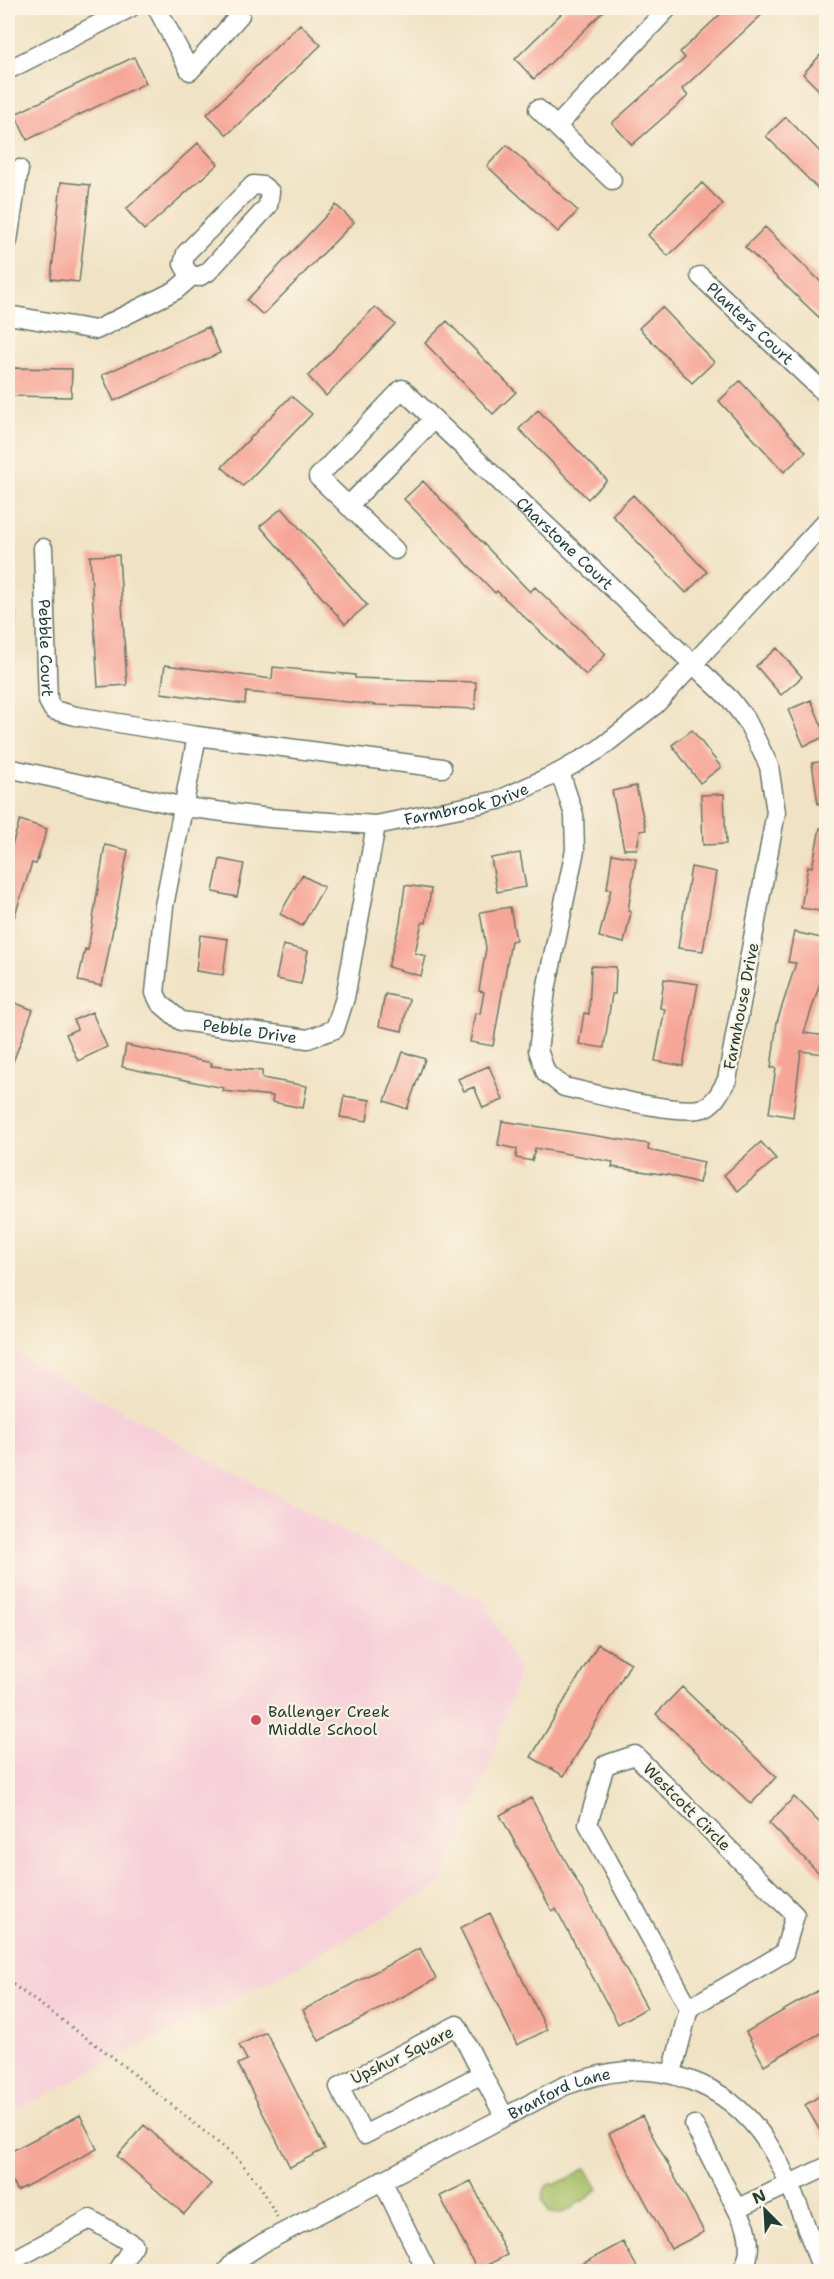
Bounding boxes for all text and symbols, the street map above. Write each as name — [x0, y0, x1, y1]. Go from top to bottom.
street label: Planters Court — [702, 277, 798, 369]
street label: Charstone Court — [512, 492, 618, 594]
street label: Pebble Court — [34, 599, 58, 697]
street label: Farmbrook Drive — [402, 777, 532, 830]
street label: Farmhouse Drive — [718, 941, 764, 1071]
street label: Pebble Drive — [201, 1014, 298, 1048]
place label: Ballenger Creek Middle School — [268, 1701, 390, 1740]
marker: Ballenger Creek Middle School — [249, 1713, 263, 1727]
street label: Westcott Circle — [638, 1758, 736, 1856]
street label: Upshur Square — [347, 2021, 457, 2089]
street label: Branford Lane — [504, 2063, 612, 2124]
north arrow — [735, 2180, 795, 2240]
text: N — [749, 2185, 769, 2209]

